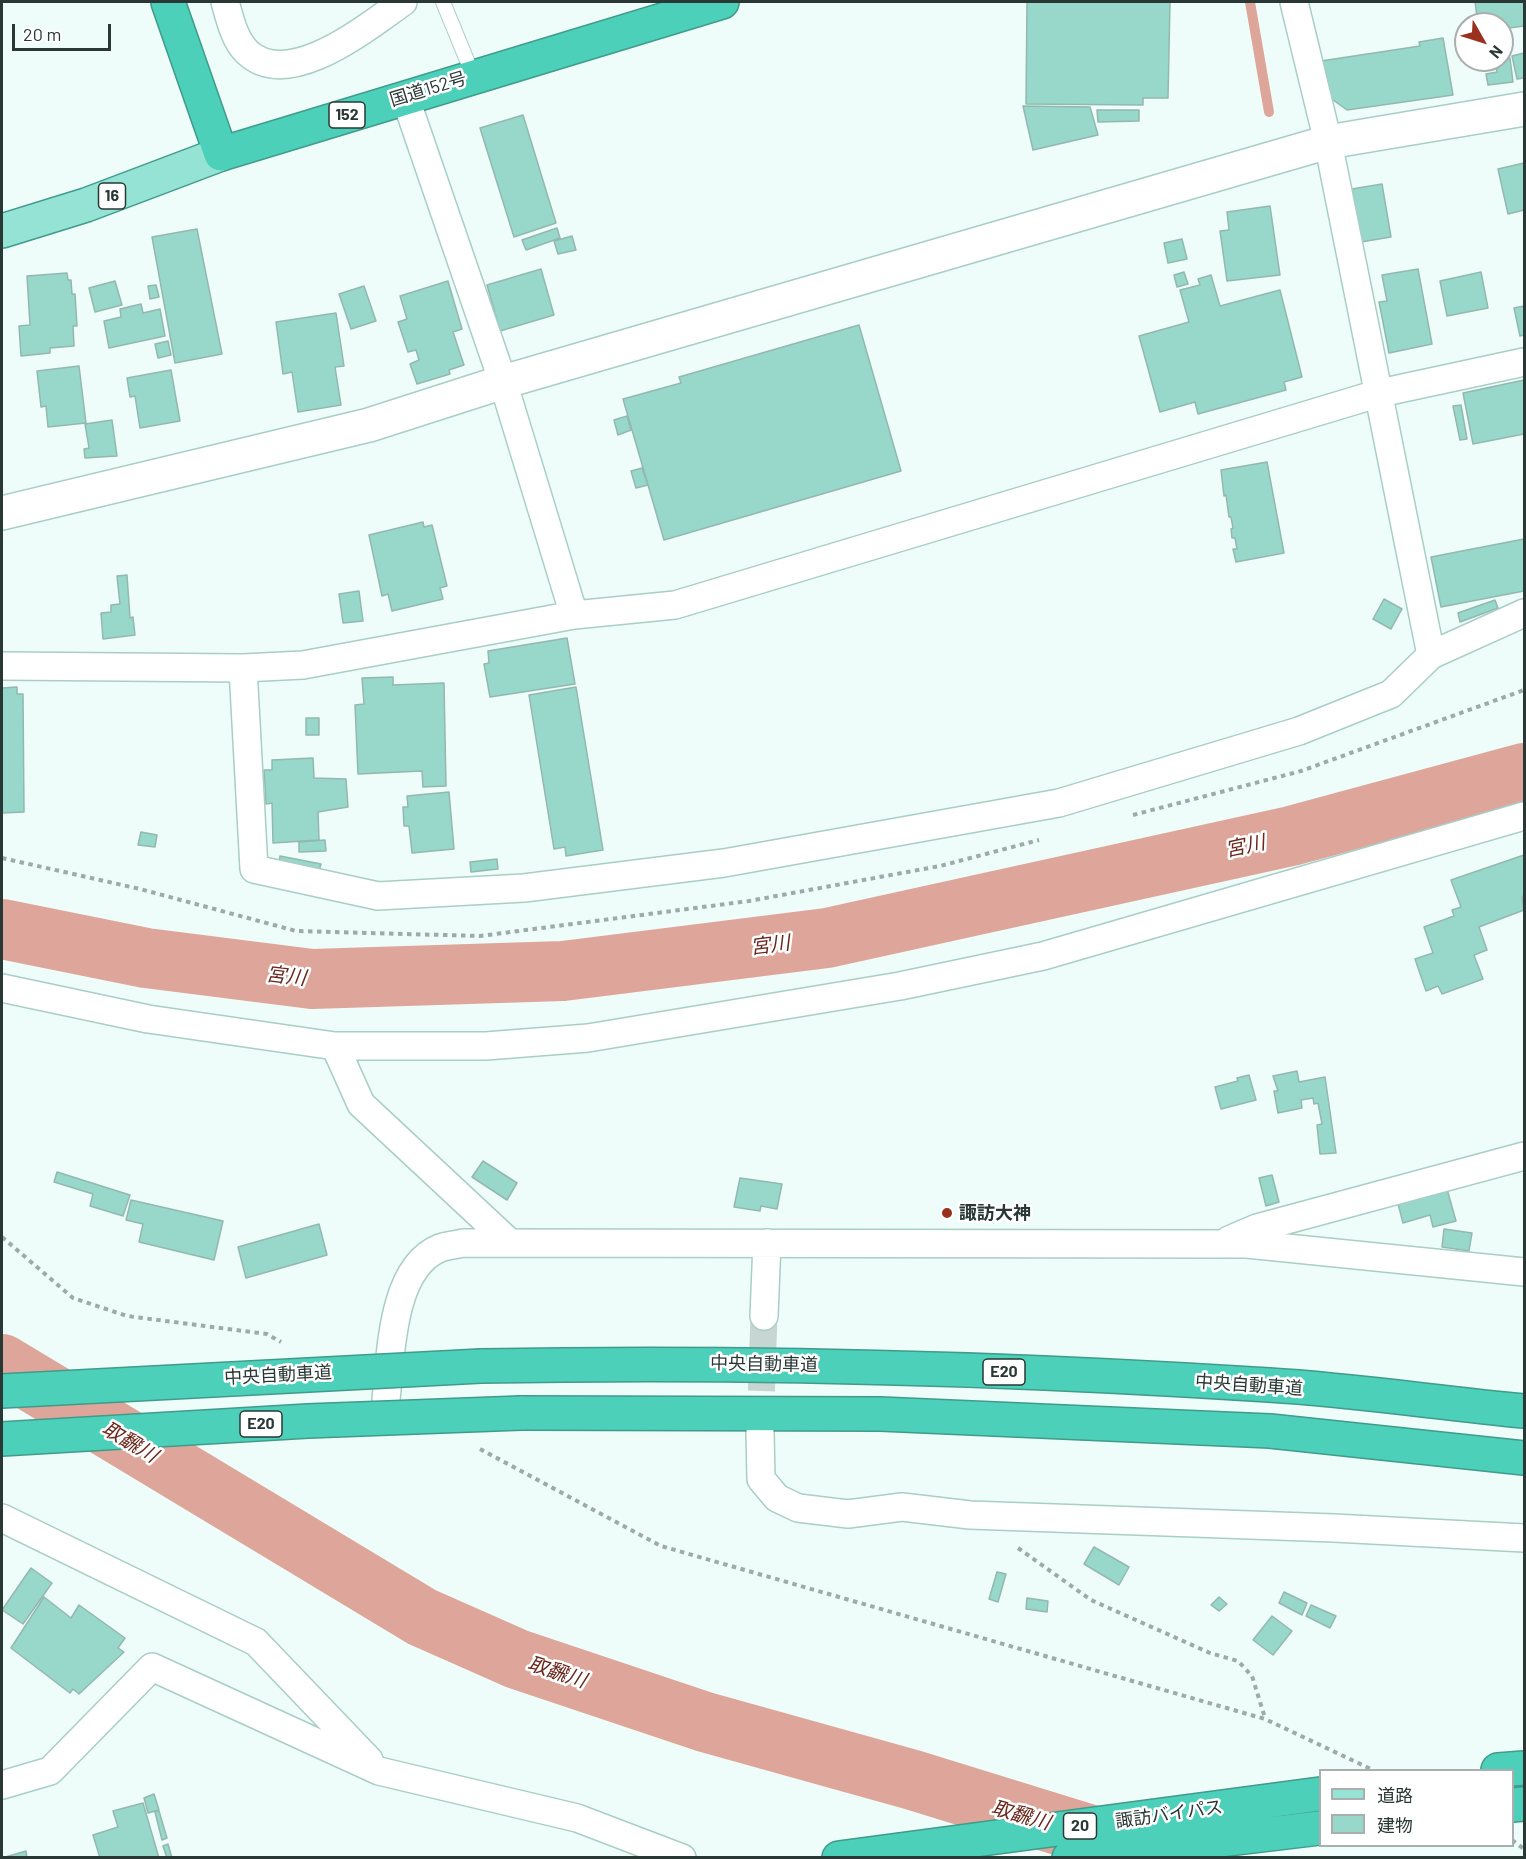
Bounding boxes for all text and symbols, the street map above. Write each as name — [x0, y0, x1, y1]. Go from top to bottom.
scale bar — [15, 12, 114, 50]
north arrow — [1454, 12, 1514, 72]
text: 20 m — [23, 23, 61, 45]
text: N — [1486, 42, 1508, 62]
street label: 国道152号 — [387, 67, 469, 111]
road number: 152 — [329, 102, 365, 128]
road number: 16 — [98, 183, 126, 209]
water label: 宮川 — [1223, 830, 1267, 862]
water label: 宮川 — [749, 931, 791, 959]
water label: 宮川 — [265, 962, 307, 990]
place label: 諏訪大神 — [959, 1202, 1031, 1224]
marker: 諏訪大神 — [940, 1206, 954, 1220]
street label: 中央自動車道 — [710, 1352, 818, 1376]
road number: E20 — [983, 1359, 1025, 1385]
street label: 中央自動車道 — [224, 1361, 332, 1389]
street label: 中央自動車道 — [1194, 1370, 1304, 1400]
road number: E20 — [240, 1411, 282, 1437]
water label: 取飜川 — [98, 1416, 162, 1468]
water label: 取飜川 — [525, 1651, 589, 1693]
legend — [1319, 1769, 1514, 1847]
text: 道路 — [1377, 1784, 1413, 1806]
water label: 取飜川 — [989, 1795, 1053, 1835]
street label: 諏訪バイパス — [1114, 1796, 1224, 1832]
road number: 20 — [1064, 1813, 1096, 1839]
text: 建物 — [1377, 1814, 1413, 1836]

